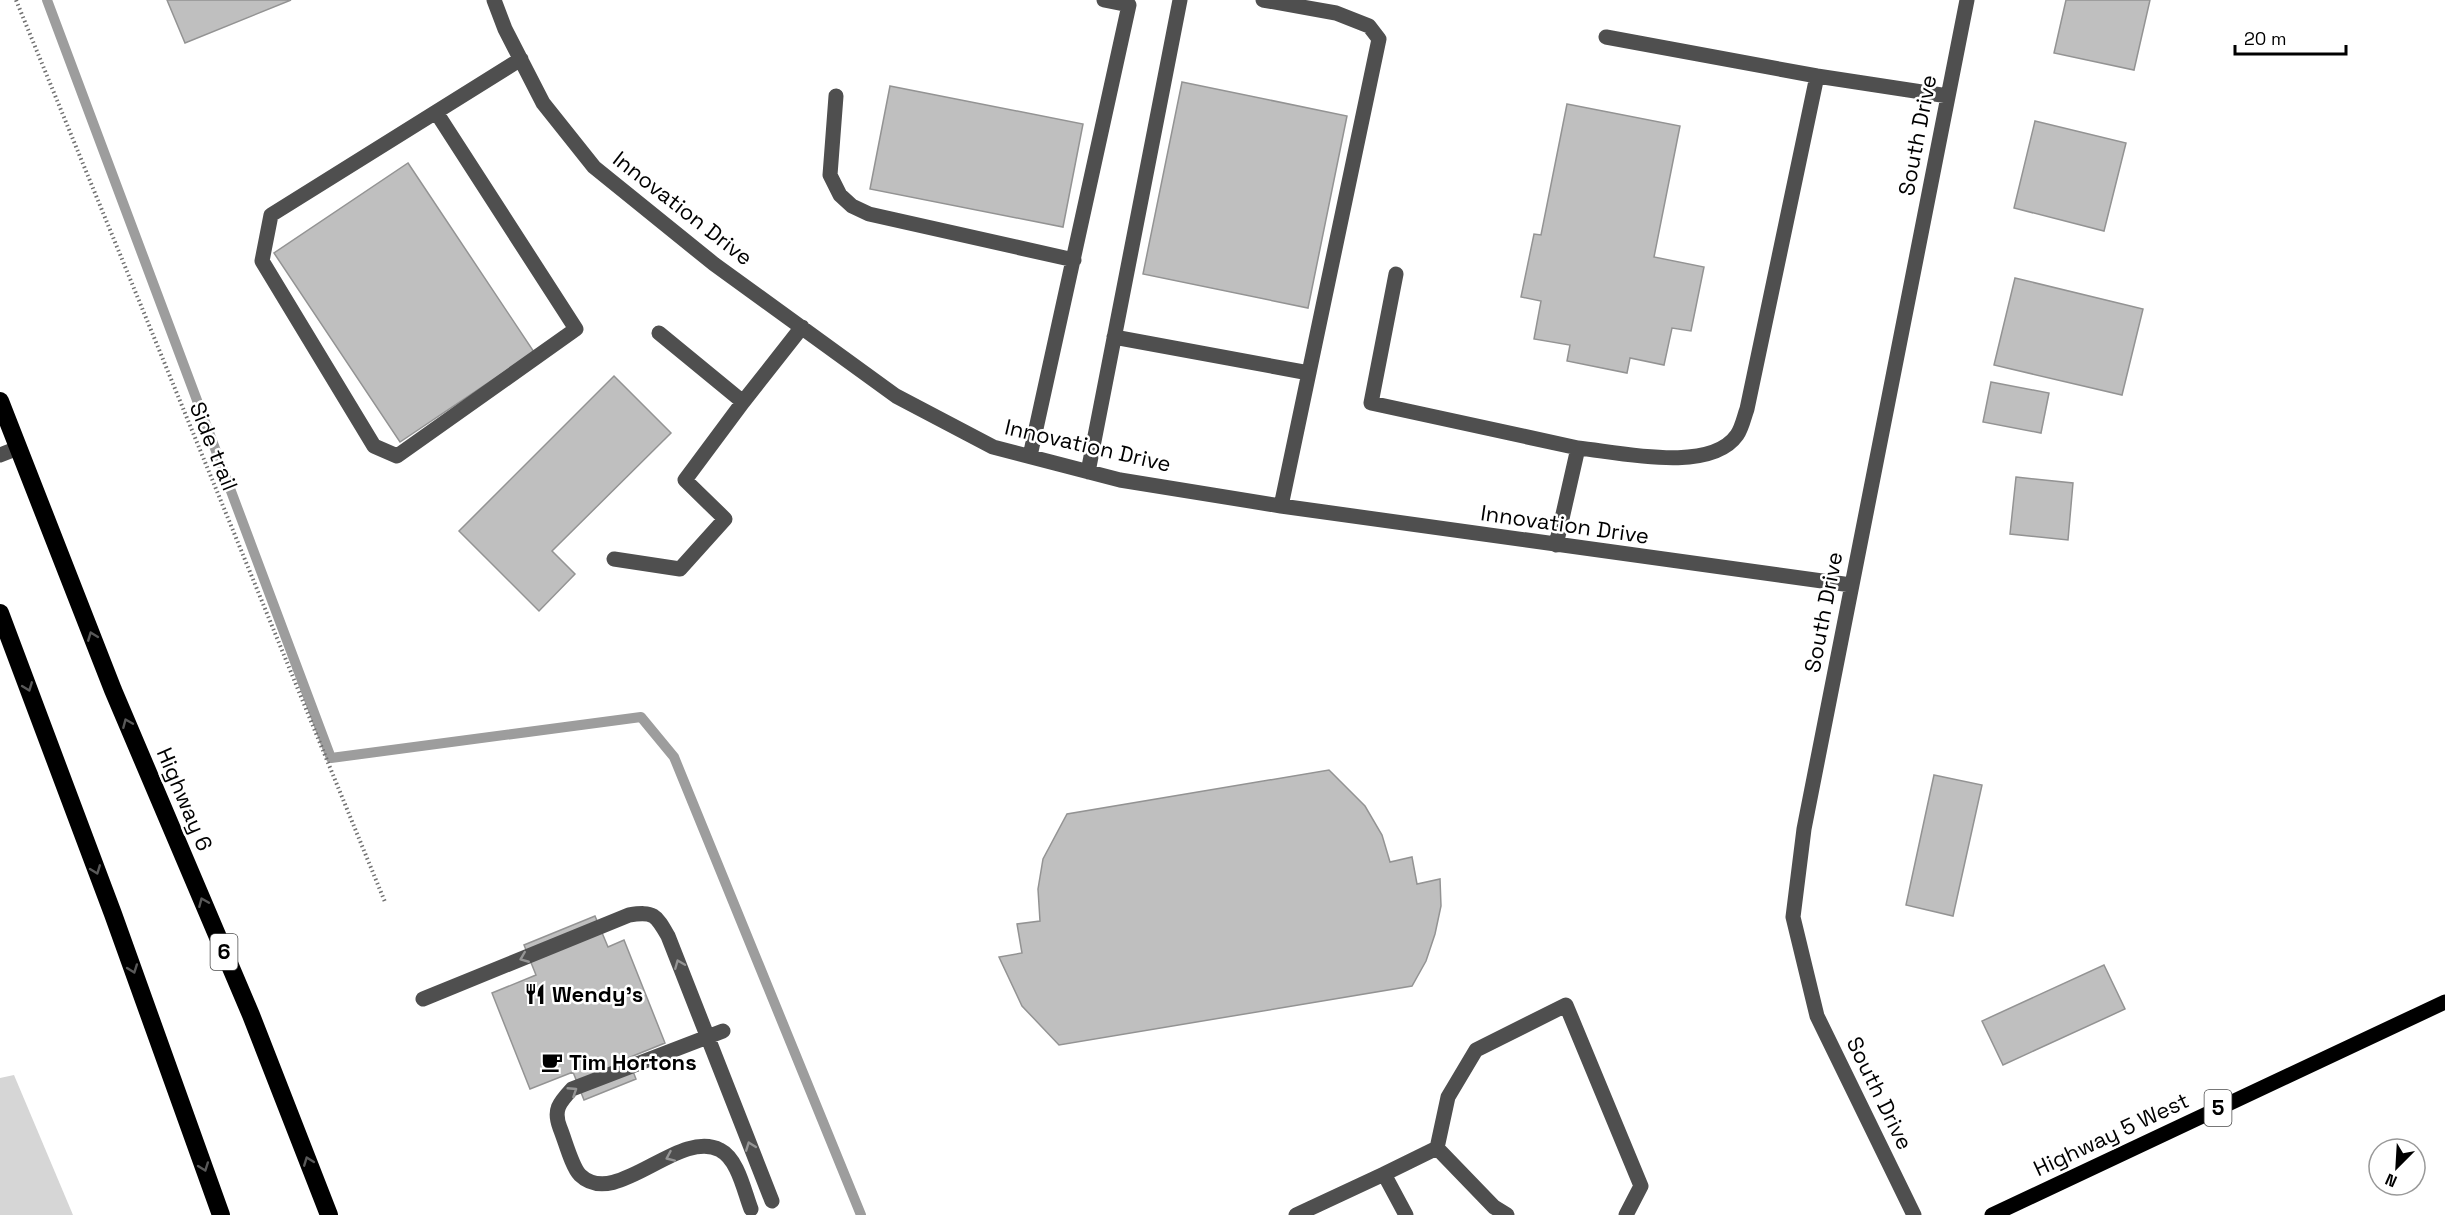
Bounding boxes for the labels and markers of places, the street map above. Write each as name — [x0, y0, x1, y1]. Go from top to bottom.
place label: Wendy's — [552, 980, 643, 1008]
restaurant icon: Wendy's — [523, 982, 547, 1006]
place label: Tim Hortons — [569, 1048, 697, 1076]
cafe icon: Tim Hortons — [540, 1050, 564, 1074]

